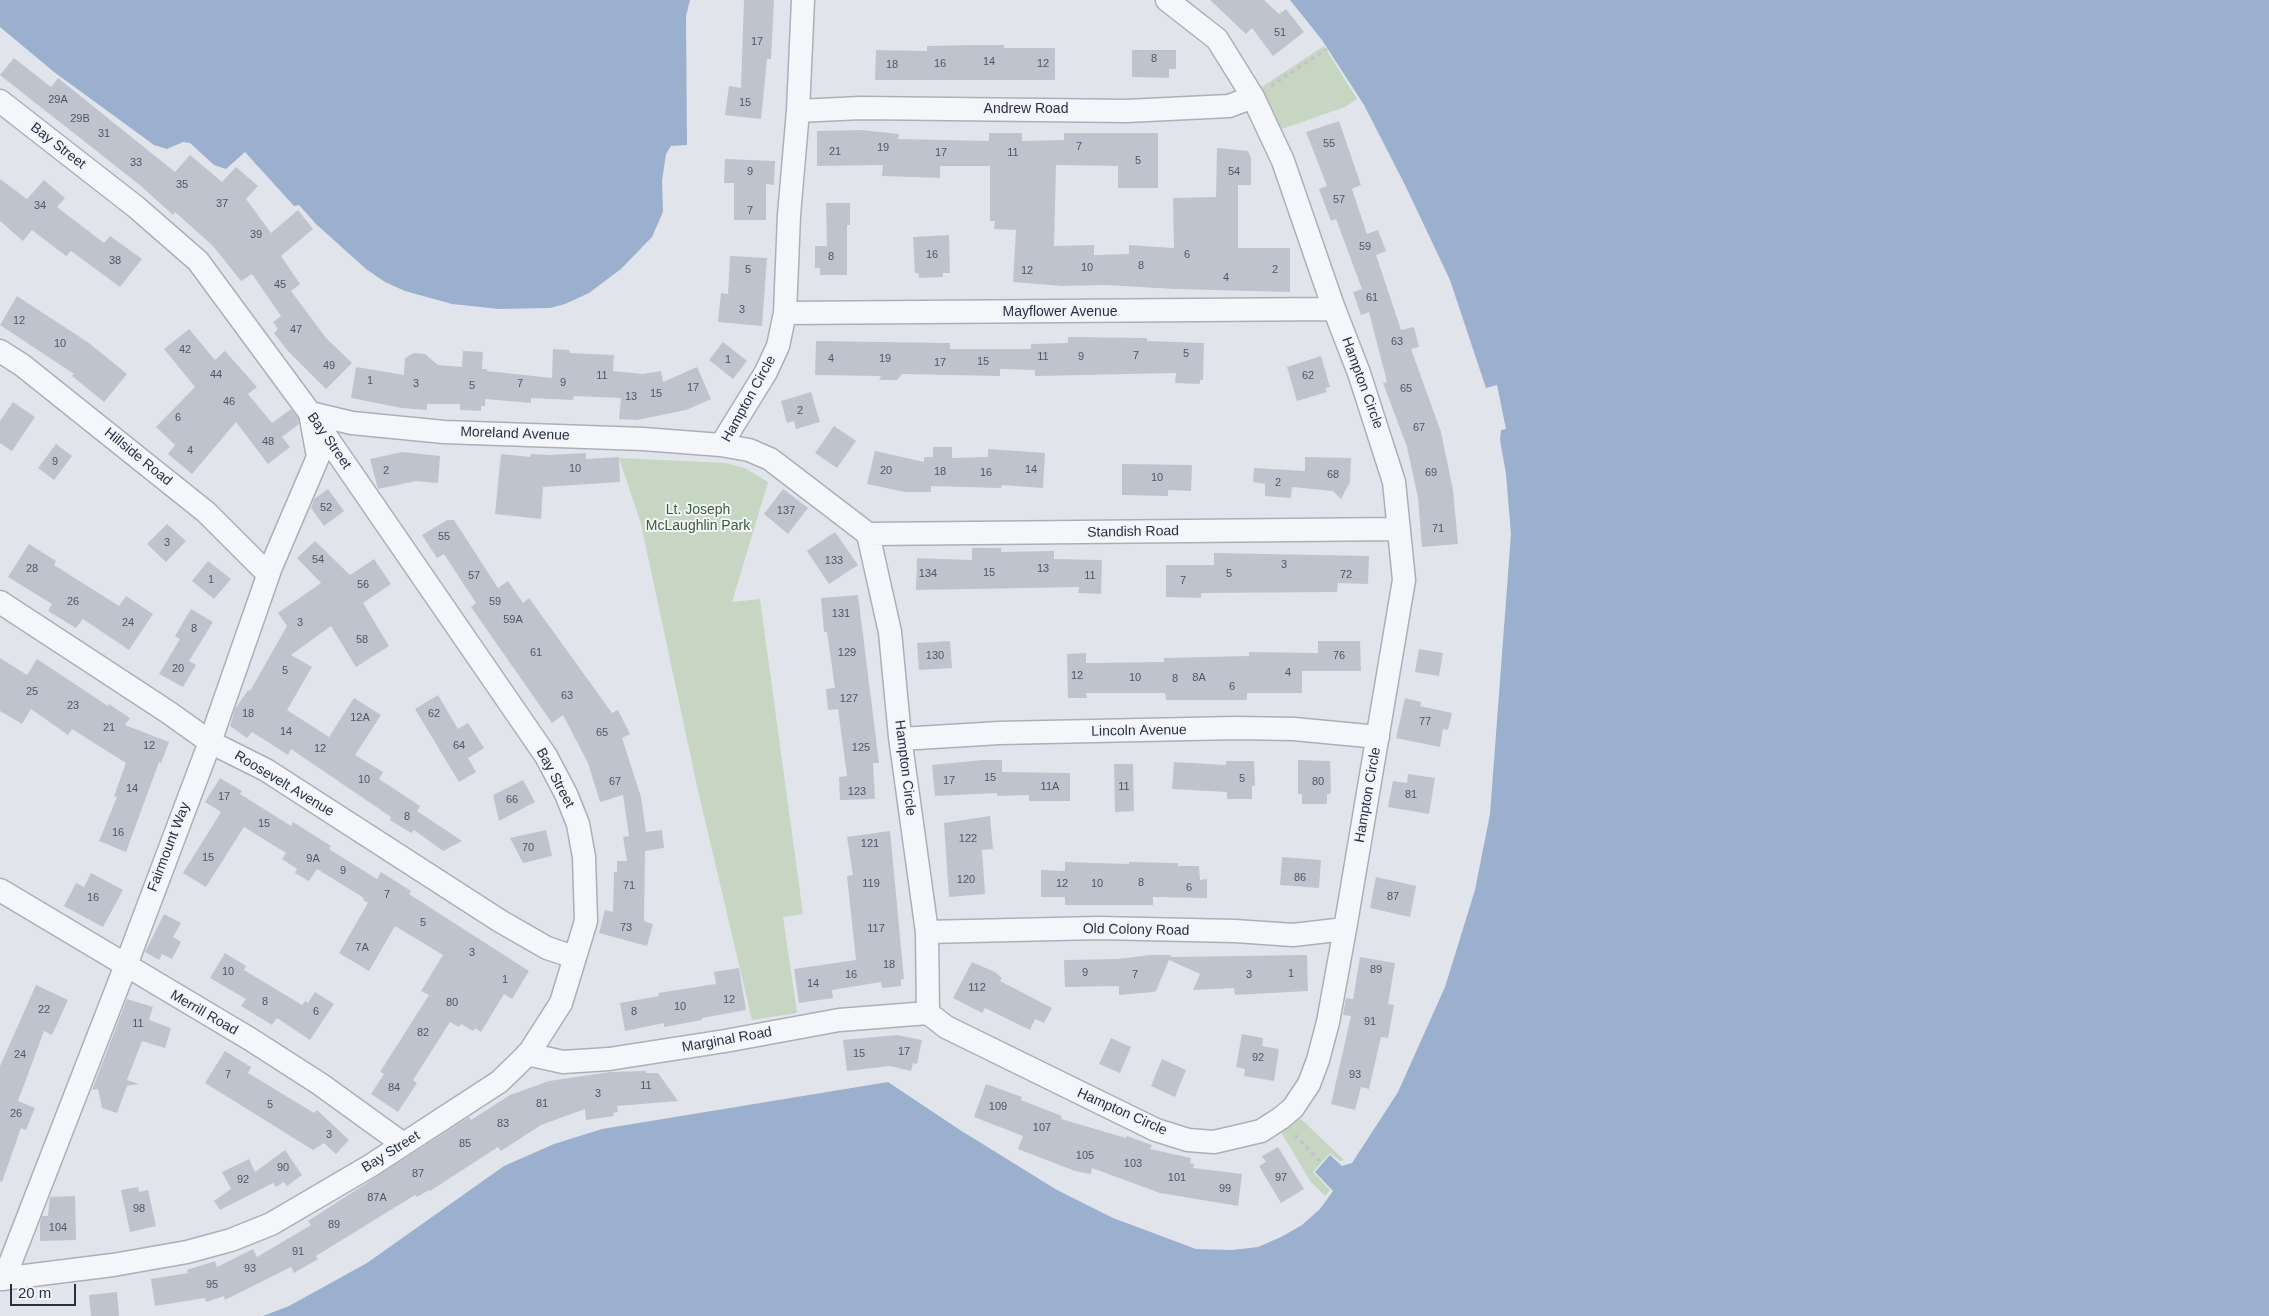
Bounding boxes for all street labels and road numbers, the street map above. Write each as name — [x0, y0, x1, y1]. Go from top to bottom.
street label: Andrew Road — [984, 101, 1068, 117]
street label: Bay Street — [27, 119, 89, 173]
street label: Mayflower Avenue — [1003, 304, 1117, 320]
street label: Hampton Circle — [1338, 335, 1386, 431]
street label: Hampton Circle — [718, 353, 780, 445]
street label: Bay Street — [303, 409, 355, 473]
street label: Moreland Avenue — [460, 424, 570, 444]
street label: Hillside Road — [101, 425, 175, 489]
street label: Standish Road — [1087, 523, 1179, 541]
street label: Hampton Circle — [891, 719, 919, 817]
street label: Lincoln Avenue — [1091, 722, 1187, 740]
street label: Bay Street — [532, 745, 578, 811]
street label: Hampton Circle — [1351, 746, 1385, 844]
street label: Roosevelt Avenue — [231, 748, 337, 820]
street label: Fairmount Way — [144, 800, 194, 894]
street label: Old Colony Road — [1083, 921, 1189, 939]
street label: Merrill Road — [167, 987, 241, 1039]
street label: Marginal Road — [681, 1024, 773, 1056]
street label: Hampton Circle — [1075, 1085, 1169, 1139]
street label: Bay Street — [359, 1128, 423, 1176]

